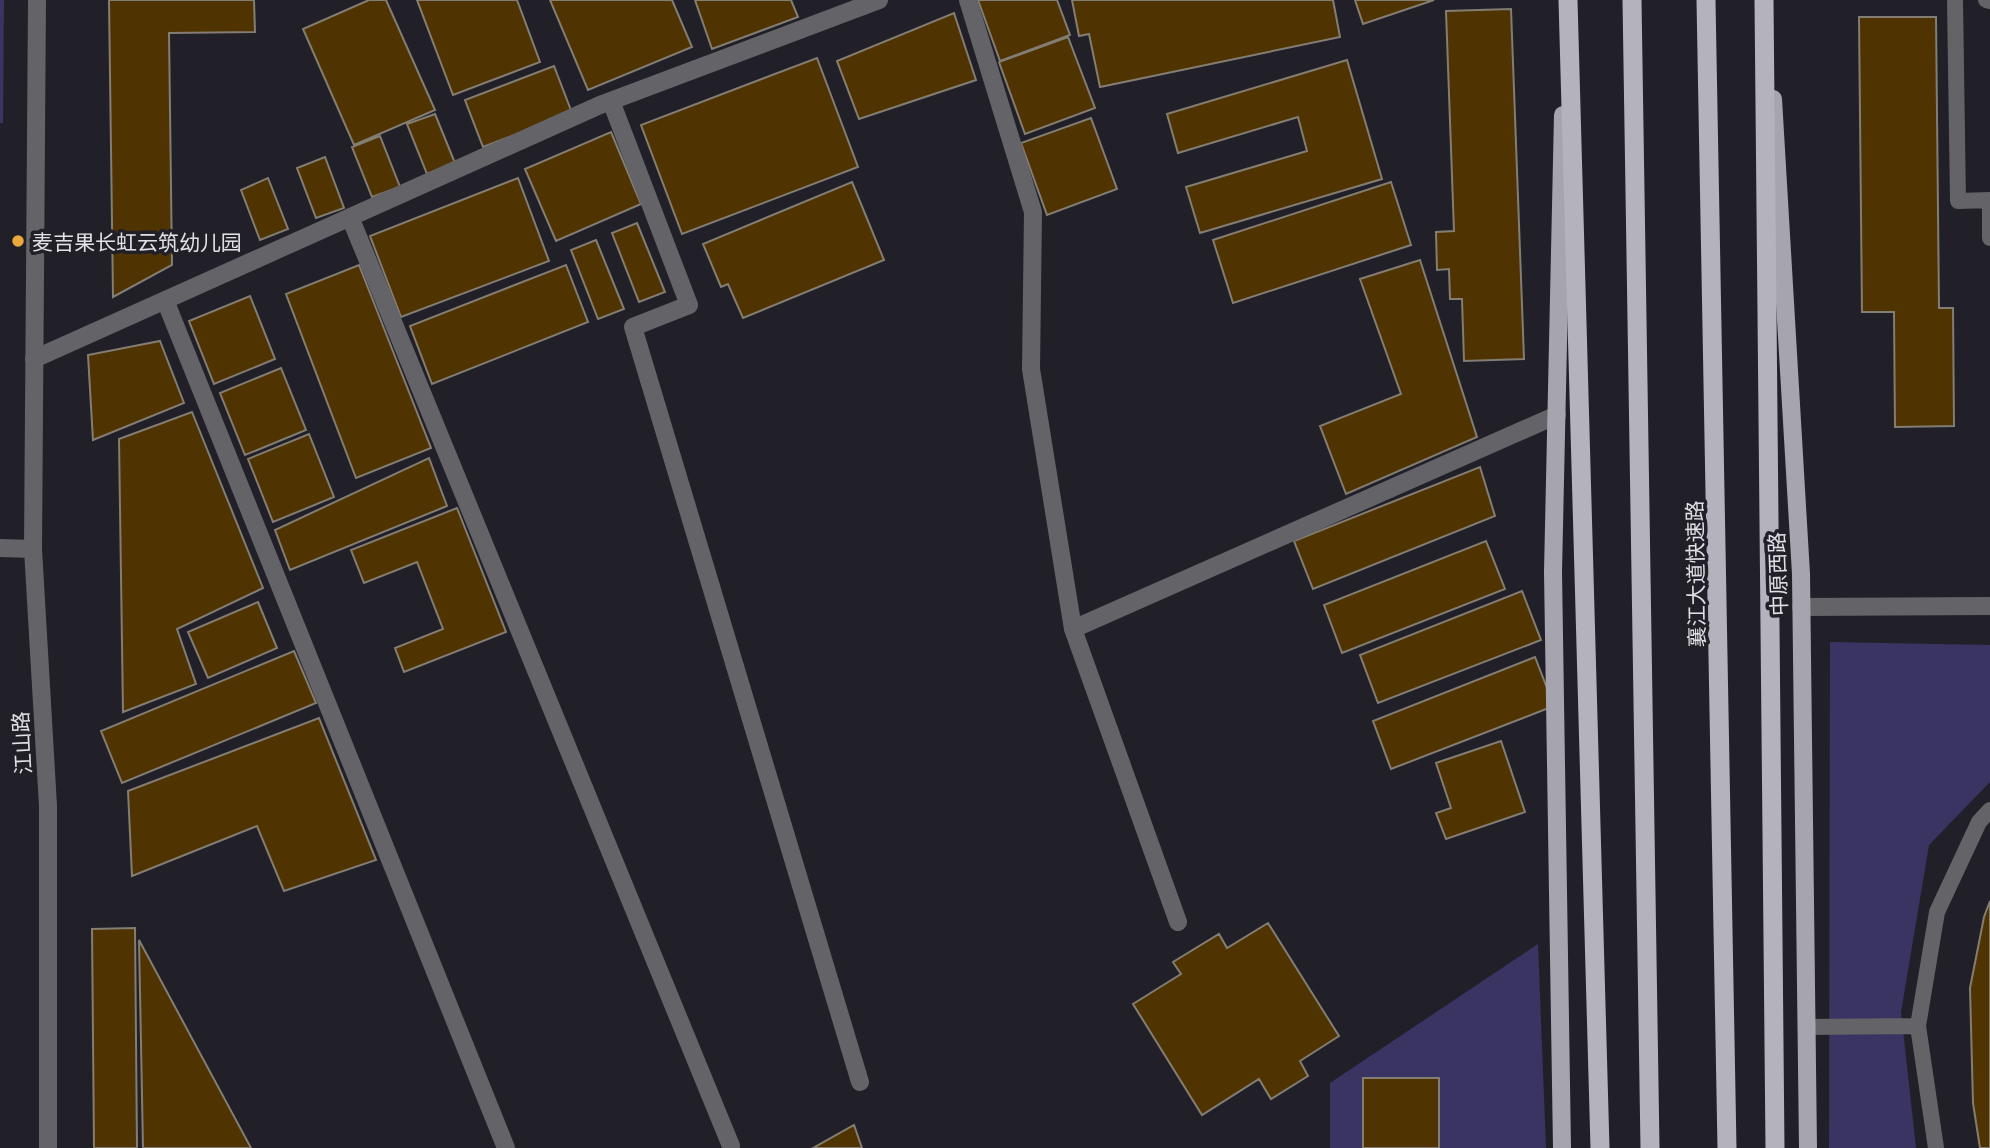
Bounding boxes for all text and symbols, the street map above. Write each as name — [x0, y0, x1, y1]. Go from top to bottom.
place label: 麦吉果长虹云筑幼儿园 — [32, 229, 242, 254]
marker: 麦吉果长虹云筑幼儿园 — [10, 233, 26, 249]
street label: 襄江大道快速路 — [1681, 500, 1709, 648]
street label: 中原西路 — [1763, 532, 1791, 616]
street label: 江山路 — [7, 711, 35, 775]

